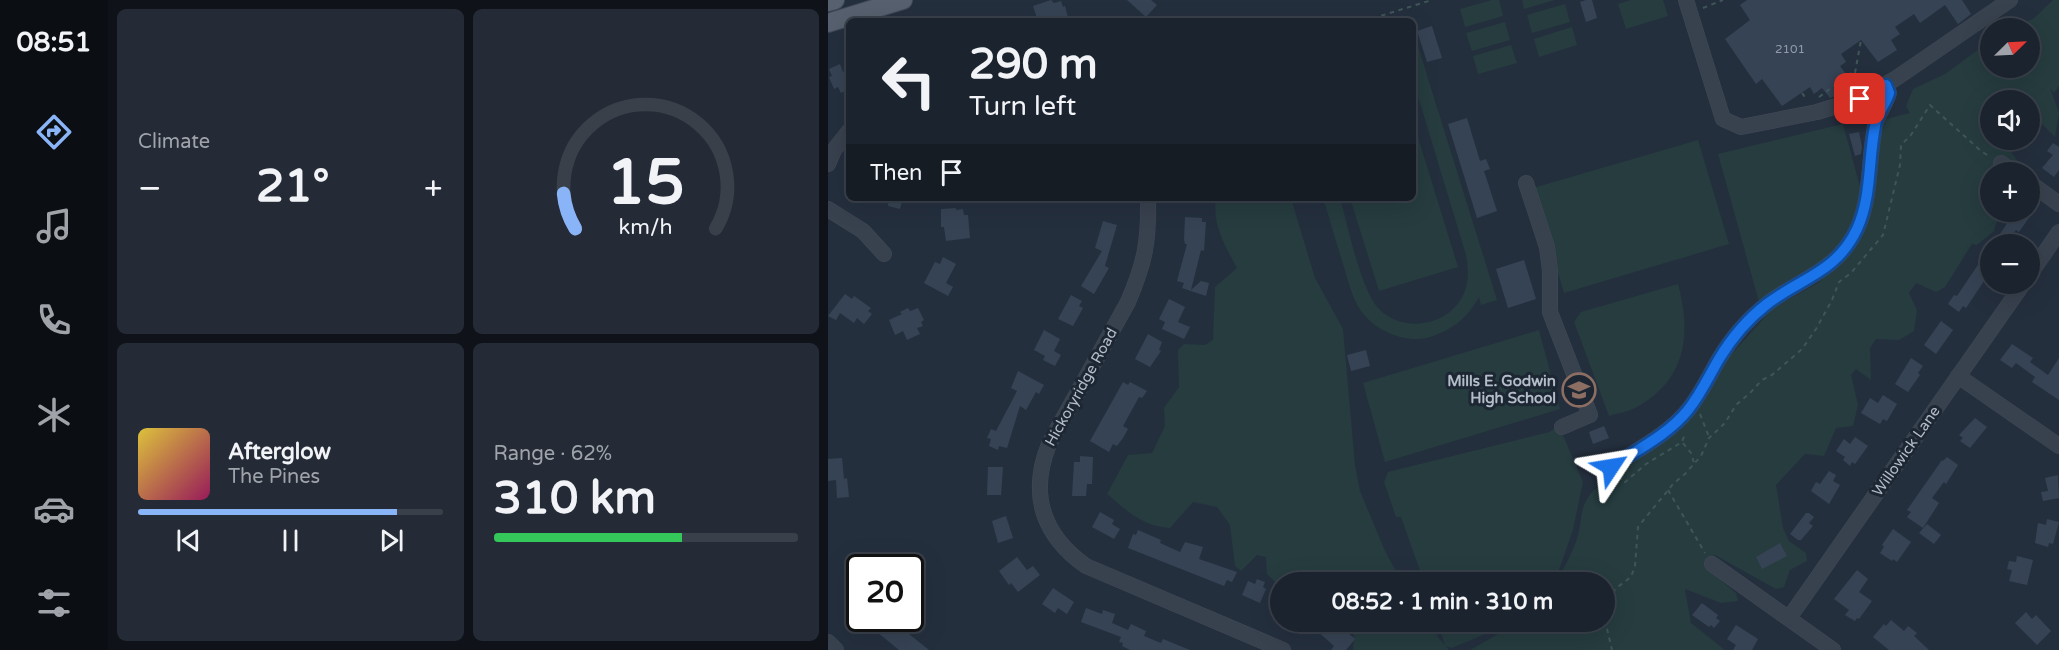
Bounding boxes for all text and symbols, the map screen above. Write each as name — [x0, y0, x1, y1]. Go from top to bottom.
north arrow — [1980, 18, 2040, 78]
map controls — [1980, 18, 2040, 294]
text: 08:51 — [17, 26, 91, 59]
text: 290 m — [969, 39, 1098, 90]
icon: left — [870, 42, 948, 120]
house number: 2101 — [1775, 42, 1805, 56]
pin — [1834, 73, 1885, 124]
icon: arrive — [1843, 82, 1876, 115]
text: Turn left — [969, 90, 1076, 123]
button: sound — [1980, 90, 2040, 150]
icon: directions — [33, 111, 75, 153]
text: Climate — [138, 130, 210, 154]
text: 15 — [607, 146, 685, 221]
icon: arrive — [935, 156, 968, 189]
text: 21° — [256, 160, 329, 214]
text: Then — [870, 160, 923, 186]
button: + — [1980, 162, 2040, 222]
text: − — [138, 169, 162, 208]
text: + — [424, 169, 442, 208]
icon: music — [33, 205, 75, 247]
text: km/h — [619, 214, 673, 240]
button: − — [1980, 234, 2040, 294]
icon: phone — [33, 299, 75, 341]
street label: Hickoryridge Road — [1041, 325, 1121, 449]
place label: Mills E. Godwin High School — [1447, 372, 1556, 408]
school or university icon: Mills E. Godwin High School — [1561, 372, 1597, 408]
icon: climate — [33, 394, 75, 436]
street label: Willowick Lane — [1868, 403, 1944, 499]
position arrow — [1579, 435, 1643, 499]
text: Afterglow — [228, 439, 331, 465]
text: Range · 62% — [494, 442, 612, 466]
text: The Pines — [228, 465, 320, 489]
text: 310 km — [494, 472, 656, 526]
icon: car — [33, 488, 75, 530]
icon: previous — [172, 524, 205, 557]
icon: pause — [274, 524, 307, 557]
icon: next — [375, 524, 408, 557]
speed limit sign: 20 — [846, 554, 924, 632]
icon: filters — [33, 582, 75, 624]
text: 08:52 · 1 min · 310 m — [1332, 589, 1553, 615]

